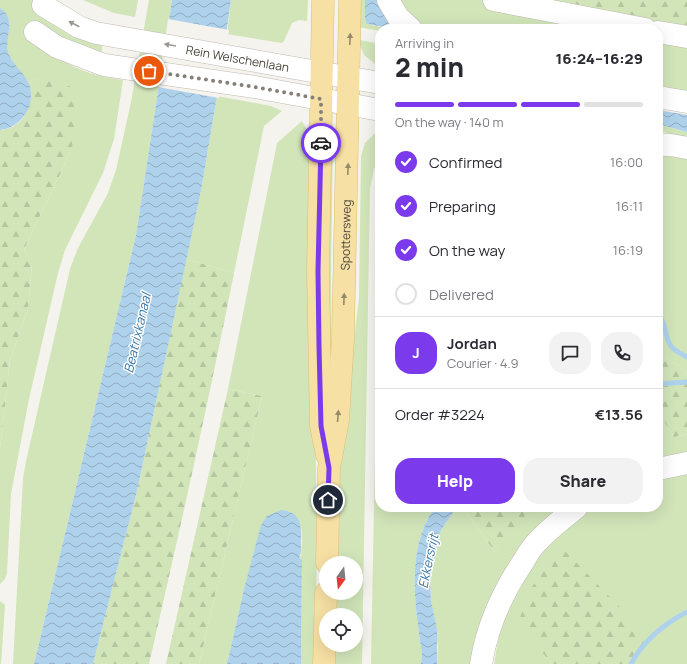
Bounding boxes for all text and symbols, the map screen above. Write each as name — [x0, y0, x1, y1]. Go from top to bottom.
one-way arrow — [68, 21, 80, 27]
one-way arrow — [347, 32, 353, 45]
text: Arriving in — [395, 34, 454, 52]
street label: Rein Welschenlaan — [185, 40, 291, 75]
one-way arrow — [164, 42, 176, 48]
text: 16:24–16:29 — [556, 48, 643, 69]
text: 2 min — [395, 49, 464, 85]
pin — [132, 54, 166, 88]
icon: bag — [138, 60, 160, 82]
text: On the way · 140 m — [395, 113, 504, 131]
courier — [301, 123, 341, 163]
icon: car — [310, 132, 332, 154]
icon: check — [395, 151, 417, 173]
text: Confirmed — [429, 152, 502, 173]
text: 16:00 — [610, 153, 643, 171]
one-way arrow — [345, 162, 351, 175]
icon: check — [395, 195, 417, 217]
text: Preparing — [429, 196, 496, 217]
text: 16:11 — [616, 197, 643, 215]
street label: Spottersweg — [336, 199, 354, 271]
icon: check — [395, 239, 417, 261]
text: On the way — [429, 240, 505, 261]
text: 16:19 — [613, 241, 643, 259]
text: Delivered — [429, 284, 494, 305]
water label: Beatrixkanaal — [119, 289, 155, 375]
one-way arrow — [341, 292, 347, 305]
button: chat — [549, 332, 591, 374]
button: phone — [601, 332, 643, 374]
text: Jordan — [447, 333, 497, 354]
text: J — [412, 342, 420, 363]
text: Courier · 4.9 — [447, 354, 519, 372]
text: Order #3224 — [395, 404, 485, 425]
text: €13.56 — [595, 404, 643, 425]
one-way arrow — [334, 410, 341, 422]
button: Help — [395, 458, 515, 504]
button: Share — [523, 458, 643, 504]
pin — [311, 483, 345, 517]
icon: home — [317, 489, 339, 511]
water label: Ekkersrijt — [413, 530, 443, 590]
north arrow — [319, 556, 363, 600]
map controls — [319, 556, 363, 652]
button: locate — [319, 608, 363, 652]

